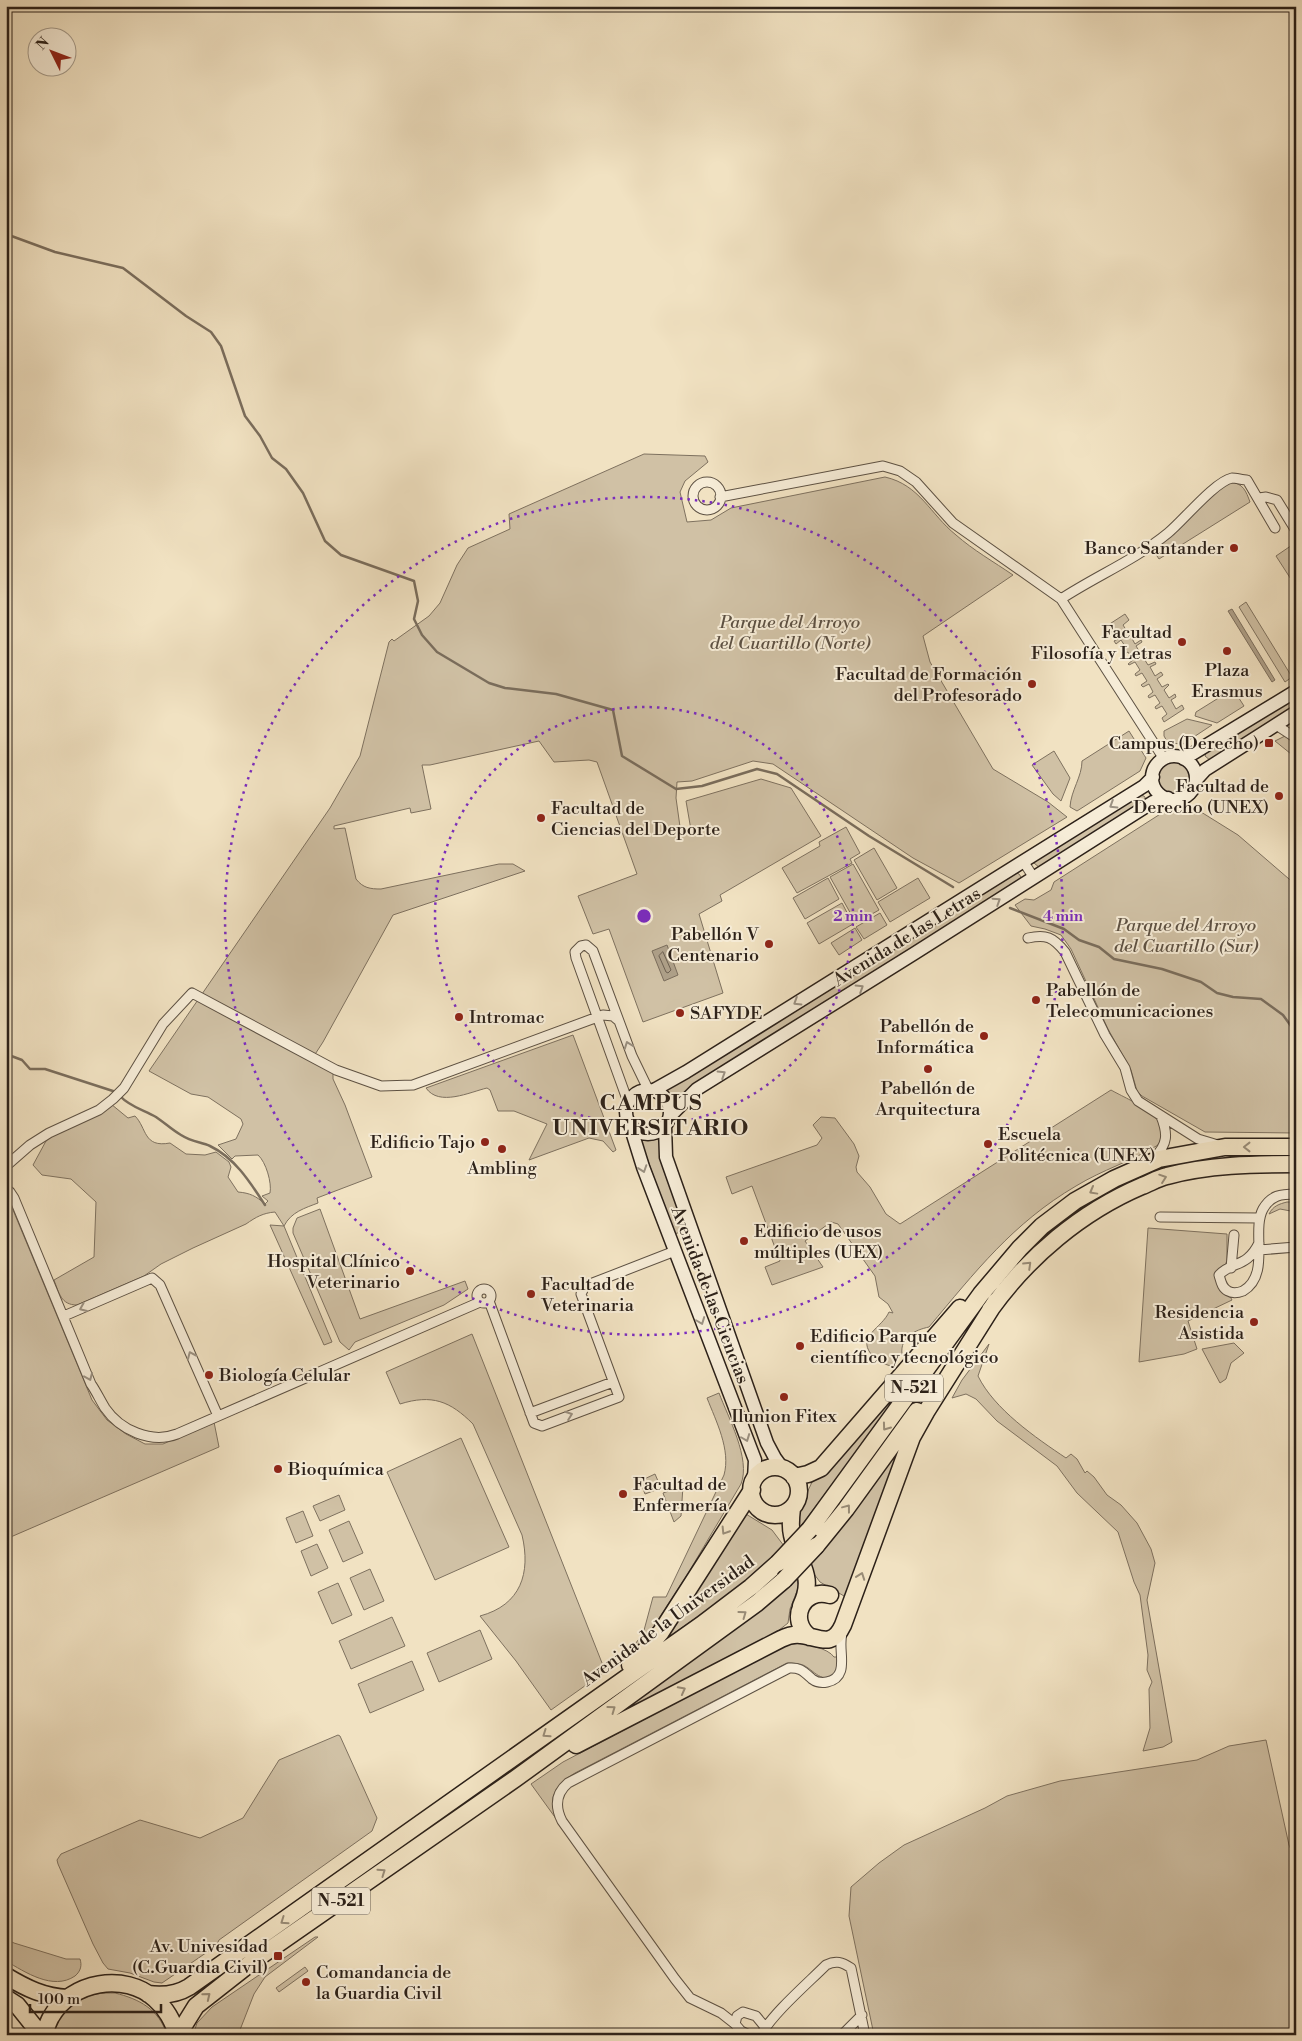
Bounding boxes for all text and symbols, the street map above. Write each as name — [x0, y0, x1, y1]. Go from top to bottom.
north arrow — [28, 28, 78, 78]
text: N — [33, 34, 53, 54]
place label: Banco Santander — [1084, 537, 1224, 560]
marker: Banco Santander — [1228, 542, 1240, 554]
park label: Parque del Arroyo del Cuartillo (Norte) — [710, 611, 871, 655]
place label: Facultad Filosofía y Letras — [1031, 621, 1173, 665]
marker: Facultad Filosofía y Letras — [1176, 636, 1188, 648]
marker: Plaza Erasmus — [1221, 645, 1233, 657]
place label: Plaza Erasmus — [1191, 659, 1263, 703]
place label: Facultad de Formación del Profesorado — [835, 663, 1022, 707]
marker: Facultad de Formación del Profesorado — [1026, 678, 1038, 690]
place label: Campus (Derecho) — [1109, 732, 1259, 755]
marker: Campus (Derecho) — [1263, 737, 1275, 749]
place label: Facultad de Derecho (UNEX) — [1133, 775, 1269, 819]
marker: Facultad de Derecho (UNEX) — [1273, 790, 1285, 802]
place label: Facultad de Ciencias del Deporte — [551, 797, 720, 841]
one-way arrow — [1110, 799, 1119, 808]
marker: Facultad de Ciencias del Deporte — [535, 812, 547, 824]
street label: Avenida de las Letras — [828, 882, 985, 992]
one-way arrow — [992, 898, 1001, 907]
centre of rings — [635, 907, 653, 925]
text: 2 min — [833, 907, 873, 926]
text: 4 min — [1043, 907, 1084, 926]
park label: Parque del Arroyo del Cuartillo (Sur) — [1114, 914, 1259, 958]
place label: Pabellón V Centenario — [667, 923, 759, 967]
marker: Pabellón V Centenario — [763, 938, 775, 950]
place label: Pabellón de Telecomunicaciones — [1046, 979, 1214, 1023]
one-way arrow — [854, 984, 863, 994]
marker: Pabellón de Telecomunicaciones — [1030, 994, 1042, 1006]
one-way arrow — [793, 996, 803, 1005]
place label: SAFYDE — [690, 1002, 763, 1025]
place label: Intromac — [469, 1006, 545, 1029]
marker: SAFYDE — [674, 1007, 686, 1019]
marker: Intromac — [453, 1011, 465, 1023]
place label: Pabellón de Informática — [877, 1015, 975, 1059]
marker: Pabellón de Informática — [978, 1030, 990, 1042]
one-way arrow — [624, 1041, 634, 1050]
marker: Pabellón de Arquitectura — [922, 1063, 934, 1075]
one-way arrow — [716, 1070, 725, 1080]
place label: Pabellón de Arquitectura — [875, 1077, 981, 1121]
district label: CAMPUS UNIVERSITARIO — [553, 1090, 749, 1142]
place label: Escuela Politécnica (UNEX) — [998, 1123, 1156, 1167]
place label: Edificio Tajo — [370, 1131, 475, 1154]
marker: Edificio Tajo — [479, 1136, 491, 1148]
marker: Escuela Politécnica (UNEX) — [982, 1138, 994, 1150]
one-way arrow — [1243, 1142, 1250, 1152]
marker: Ambling — [496, 1143, 508, 1155]
place label: Ambling — [466, 1157, 538, 1180]
one-way arrow — [638, 1164, 648, 1172]
one-way arrow — [1159, 1173, 1167, 1183]
one-way arrow — [1089, 1184, 1098, 1194]
street label: Avenida de las Ciencias — [665, 1202, 754, 1387]
place label: Edificio de usos múltiples (UEX) — [754, 1220, 883, 1264]
marker: Edificio de usos múltiples (UEX) — [738, 1235, 750, 1247]
place label: Hospital Clínico Veterinario — [267, 1250, 400, 1294]
one-way arrow — [1022, 1261, 1031, 1270]
marker: Hospital Clínico Veterinario — [404, 1265, 416, 1277]
place label: Facultad de Veterinaria — [540, 1273, 635, 1317]
marker: Facultad de Veterinaria — [525, 1288, 537, 1300]
one-way arrow — [79, 1301, 88, 1312]
place label: Residencia Asistida — [1155, 1301, 1245, 1345]
one-way arrow — [695, 1316, 705, 1324]
marker: Residencia Asistida — [1248, 1316, 1260, 1328]
place label: Edificio Parque científico y tecnológico — [810, 1325, 999, 1369]
marker: Edificio Parque científico y tecnológico — [794, 1340, 806, 1352]
one-way arrow — [187, 1351, 198, 1360]
place label: Biología Celular — [218, 1364, 351, 1387]
marker: Biología Celular — [203, 1369, 215, 1381]
one-way arrow — [82, 1372, 93, 1381]
road number: N-521 — [885, 1375, 943, 1402]
marker: Ilunion Fitex — [778, 1391, 790, 1403]
place label: Ilunion Fitex — [731, 1405, 838, 1428]
one-way arrow — [565, 1411, 573, 1421]
one-way arrow — [883, 1421, 891, 1430]
one-way arrow — [740, 1433, 750, 1442]
place label: Bioquímica — [287, 1458, 385, 1481]
marker: Bioquímica — [272, 1463, 284, 1475]
place label: Facultad de Enfermería — [633, 1473, 728, 1517]
marker: Facultad de Enfermería — [617, 1488, 629, 1500]
one-way arrow — [841, 1504, 850, 1513]
one-way arrow — [722, 1525, 732, 1534]
street label: Avenida de la Universidad — [576, 1550, 760, 1692]
one-way arrow — [855, 1573, 865, 1581]
one-way arrow — [737, 1611, 747, 1620]
one-way arrow — [677, 1686, 686, 1696]
one-way arrow — [606, 1706, 615, 1716]
one-way arrow — [542, 1728, 552, 1737]
one-way arrow — [377, 1869, 386, 1878]
road number: N-521 — [312, 1888, 370, 1914]
one-way arrow — [281, 1915, 290, 1923]
place label: Av. Univesidad (C.Guardia Civil) — [132, 1935, 269, 1979]
marker: Av. Univesidad (C.Guardia Civil) — [272, 1950, 284, 1962]
place label: Comandancia de la Guardia Civil — [316, 1961, 451, 2005]
marker: Comandancia de la Guardia Civil — [300, 1976, 312, 1988]
scale bar — [30, 1981, 161, 2013]
text: 100 m — [38, 1990, 80, 2009]
one-way arrow — [201, 1994, 210, 2002]

